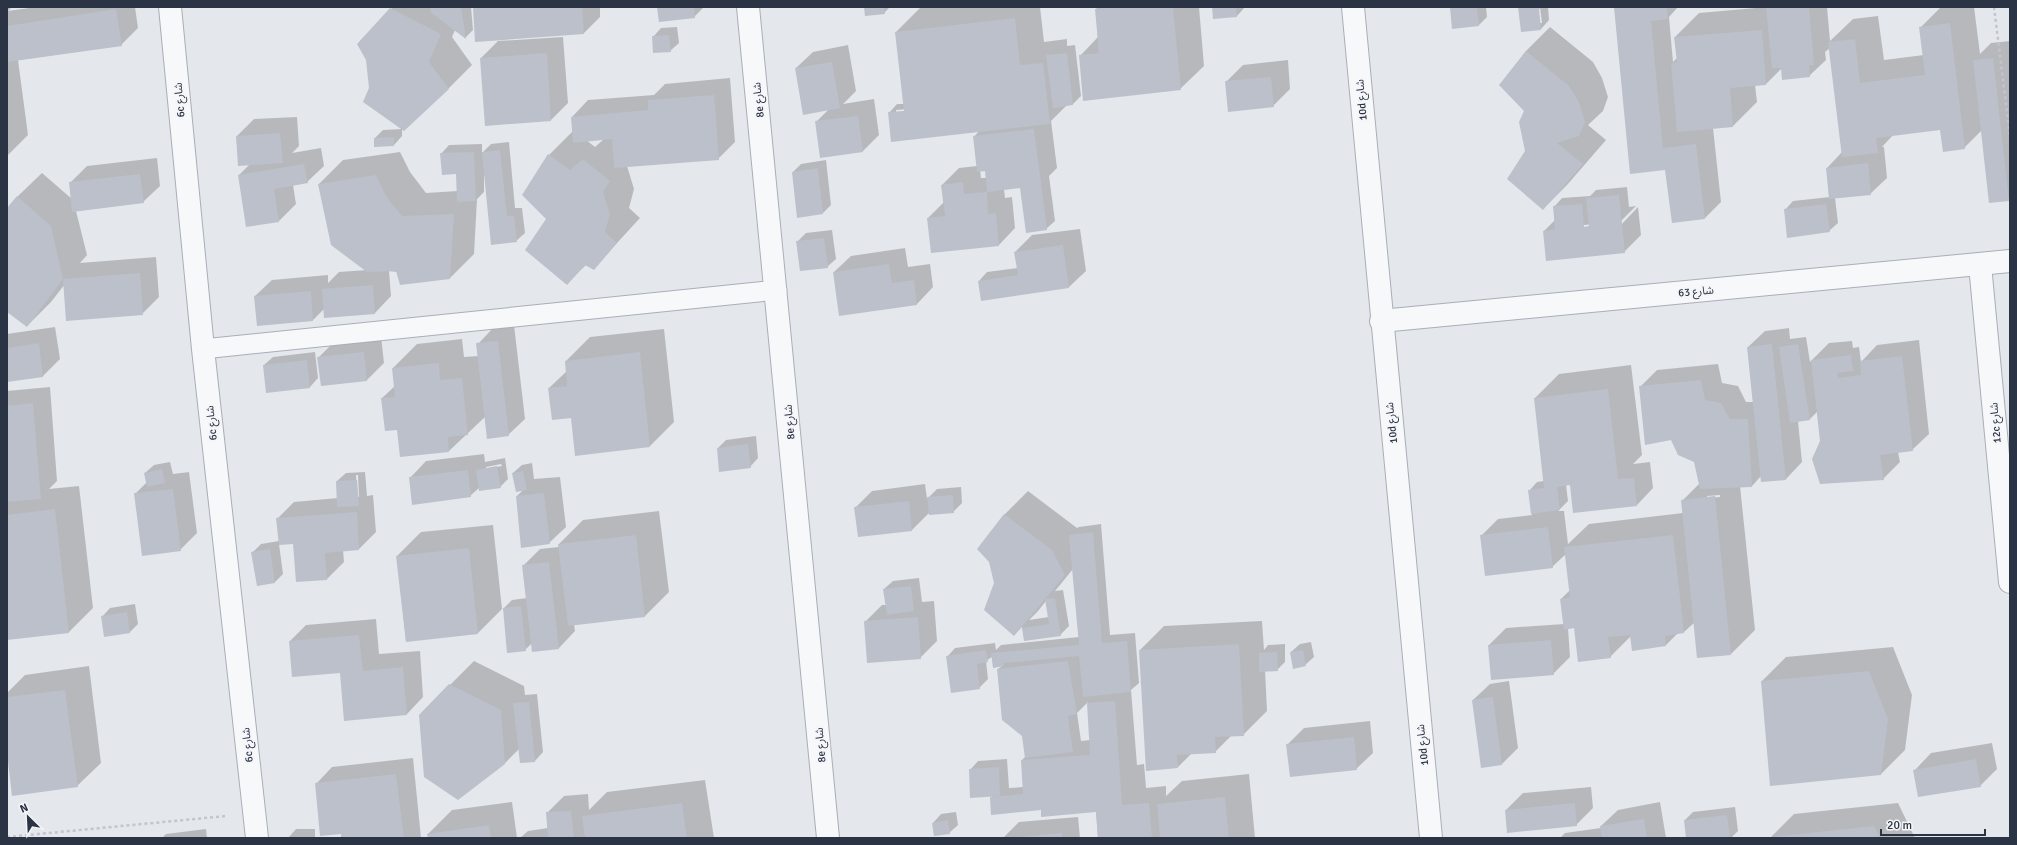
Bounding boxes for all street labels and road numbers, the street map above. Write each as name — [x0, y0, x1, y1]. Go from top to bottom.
street label: 10d شارع — [1353, 78, 1371, 121]
street label: 8e شارع — [750, 81, 768, 118]
street label: 6c شارع — [171, 82, 188, 118]
street label: شارع 63 — [1678, 283, 1715, 301]
street label: 10d شارع — [1383, 401, 1401, 444]
street label: 12c شارع — [1987, 402, 2005, 444]
street label: 8e شارع — [781, 403, 799, 440]
street label: 6c شارع — [203, 404, 221, 441]
street label: 10d شارع — [1414, 723, 1432, 766]
street label: 6c شارع — [239, 726, 257, 763]
street label: 8e شارع — [812, 726, 830, 763]

